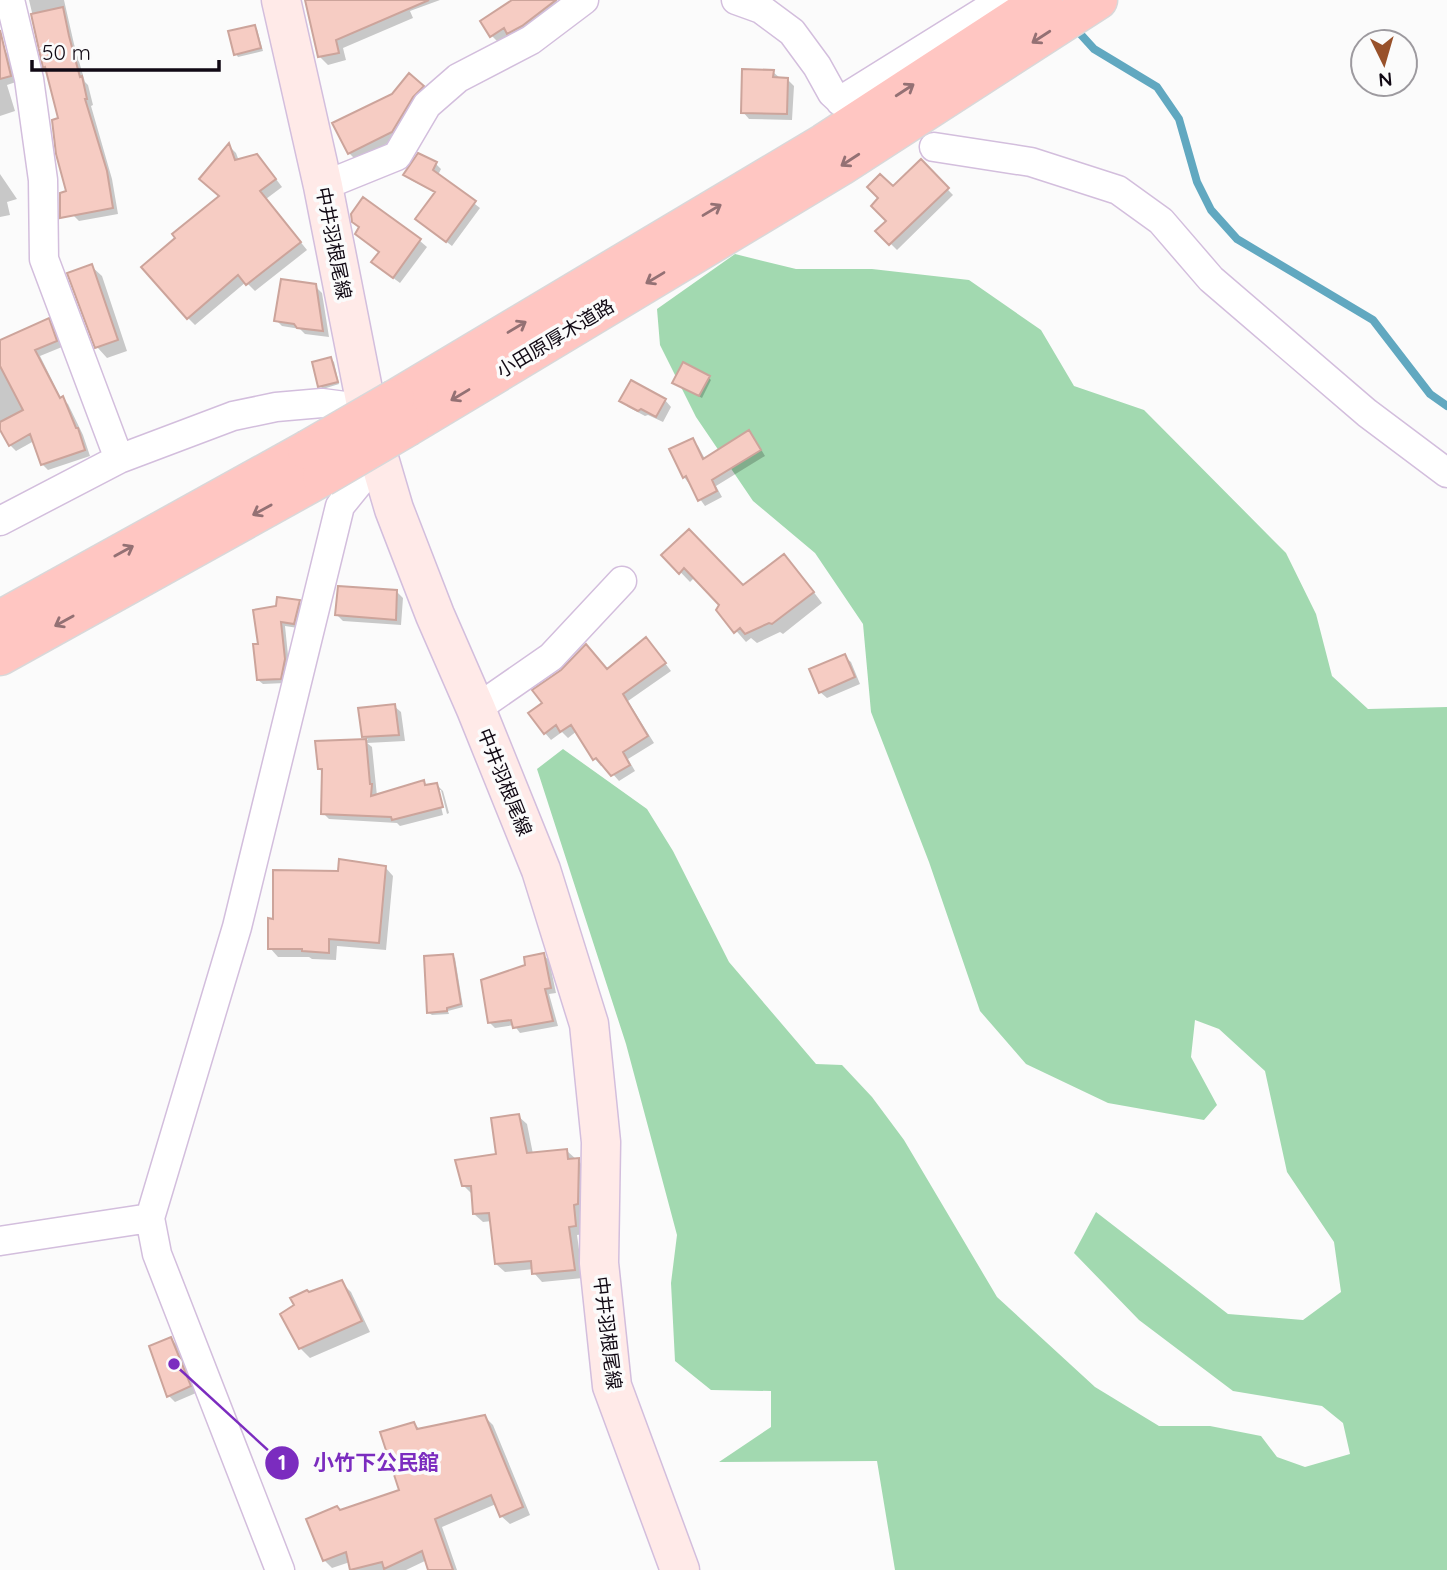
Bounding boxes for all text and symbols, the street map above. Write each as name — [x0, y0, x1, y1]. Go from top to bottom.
scale bar — [32, 28, 219, 72]
north arrow — [1349, 28, 1419, 98]
one-way arrow — [1031, 30, 1051, 44]
text: 50 m — [42, 39, 91, 65]
text: N — [1377, 67, 1393, 92]
one-way arrow — [895, 83, 915, 97]
one-way arrow — [840, 154, 860, 168]
street label: 中井羽根尾線 — [311, 185, 357, 301]
one-way arrow — [701, 203, 721, 217]
one-way arrow — [645, 271, 665, 285]
street label: 小田原厚木道路 — [492, 293, 618, 383]
one-way arrow — [506, 319, 526, 333]
one-way arrow — [450, 389, 470, 403]
one-way arrow — [253, 503, 273, 517]
one-way arrow — [113, 544, 134, 557]
one-way arrow — [54, 614, 74, 628]
street label: 中井羽根尾線 — [473, 725, 537, 839]
street label: 中井羽根尾線 — [589, 1275, 627, 1391]
callout: 小竹下公民館 — [264, 1442, 453, 1484]
text: 1 — [278, 1449, 286, 1475]
text: 小竹下公民館 — [313, 1449, 439, 1475]

